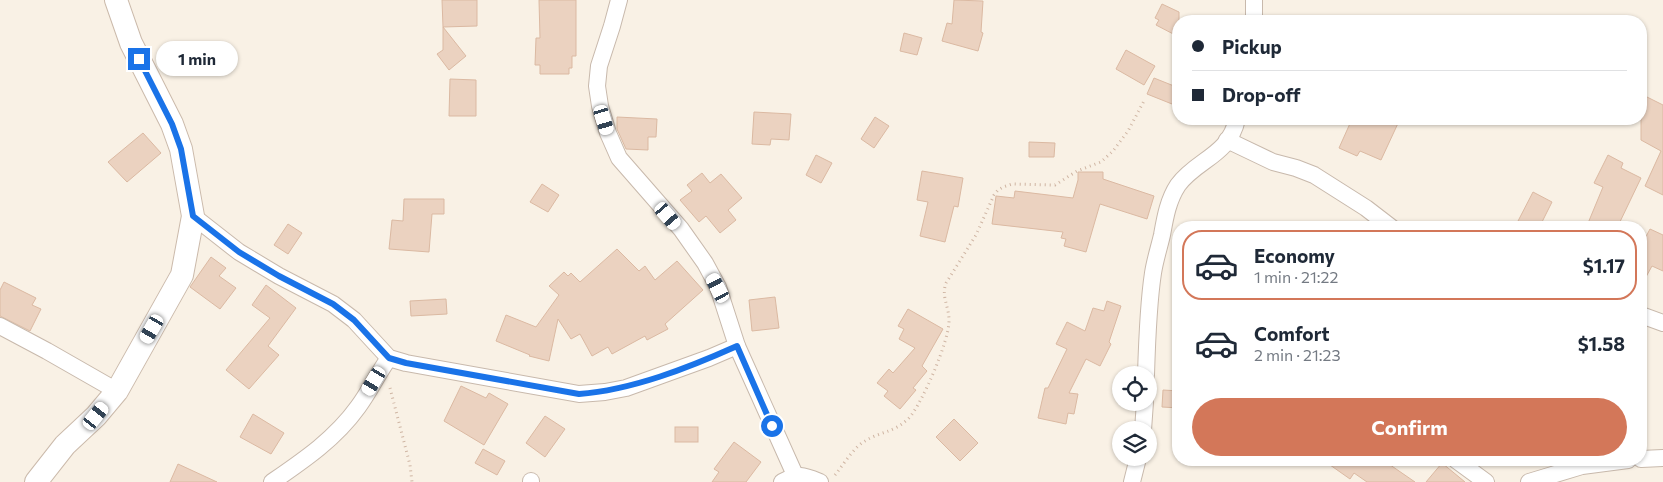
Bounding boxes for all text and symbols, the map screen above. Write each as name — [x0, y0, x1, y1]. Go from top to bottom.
text: Pickup — [1222, 35, 1282, 58]
callout: 1 min — [156, 42, 239, 76]
route end — [128, 48, 150, 70]
text: 1 min — [178, 49, 216, 68]
text: Drop-off — [1222, 83, 1301, 106]
car — [592, 103, 615, 137]
car — [652, 200, 683, 232]
icon: car — [1194, 243, 1239, 288]
text: Economy — [1254, 244, 1335, 267]
text: $1.17 — [1583, 254, 1625, 277]
text: 1 min · 21:22 — [1254, 267, 1338, 286]
car — [704, 271, 731, 305]
car — [138, 312, 165, 346]
icon: car — [1194, 321, 1239, 366]
text: Comfort — [1254, 322, 1330, 345]
text: $1.58 — [1578, 332, 1625, 355]
text: 2 min · 21:23 — [1254, 345, 1341, 364]
car — [359, 364, 388, 398]
map controls — [1112, 366, 1157, 466]
button: locate — [1112, 366, 1157, 411]
button: Confirm — [1192, 398, 1627, 456]
car — [80, 400, 111, 432]
route start — [761, 415, 783, 437]
button: layers — [1112, 421, 1157, 466]

